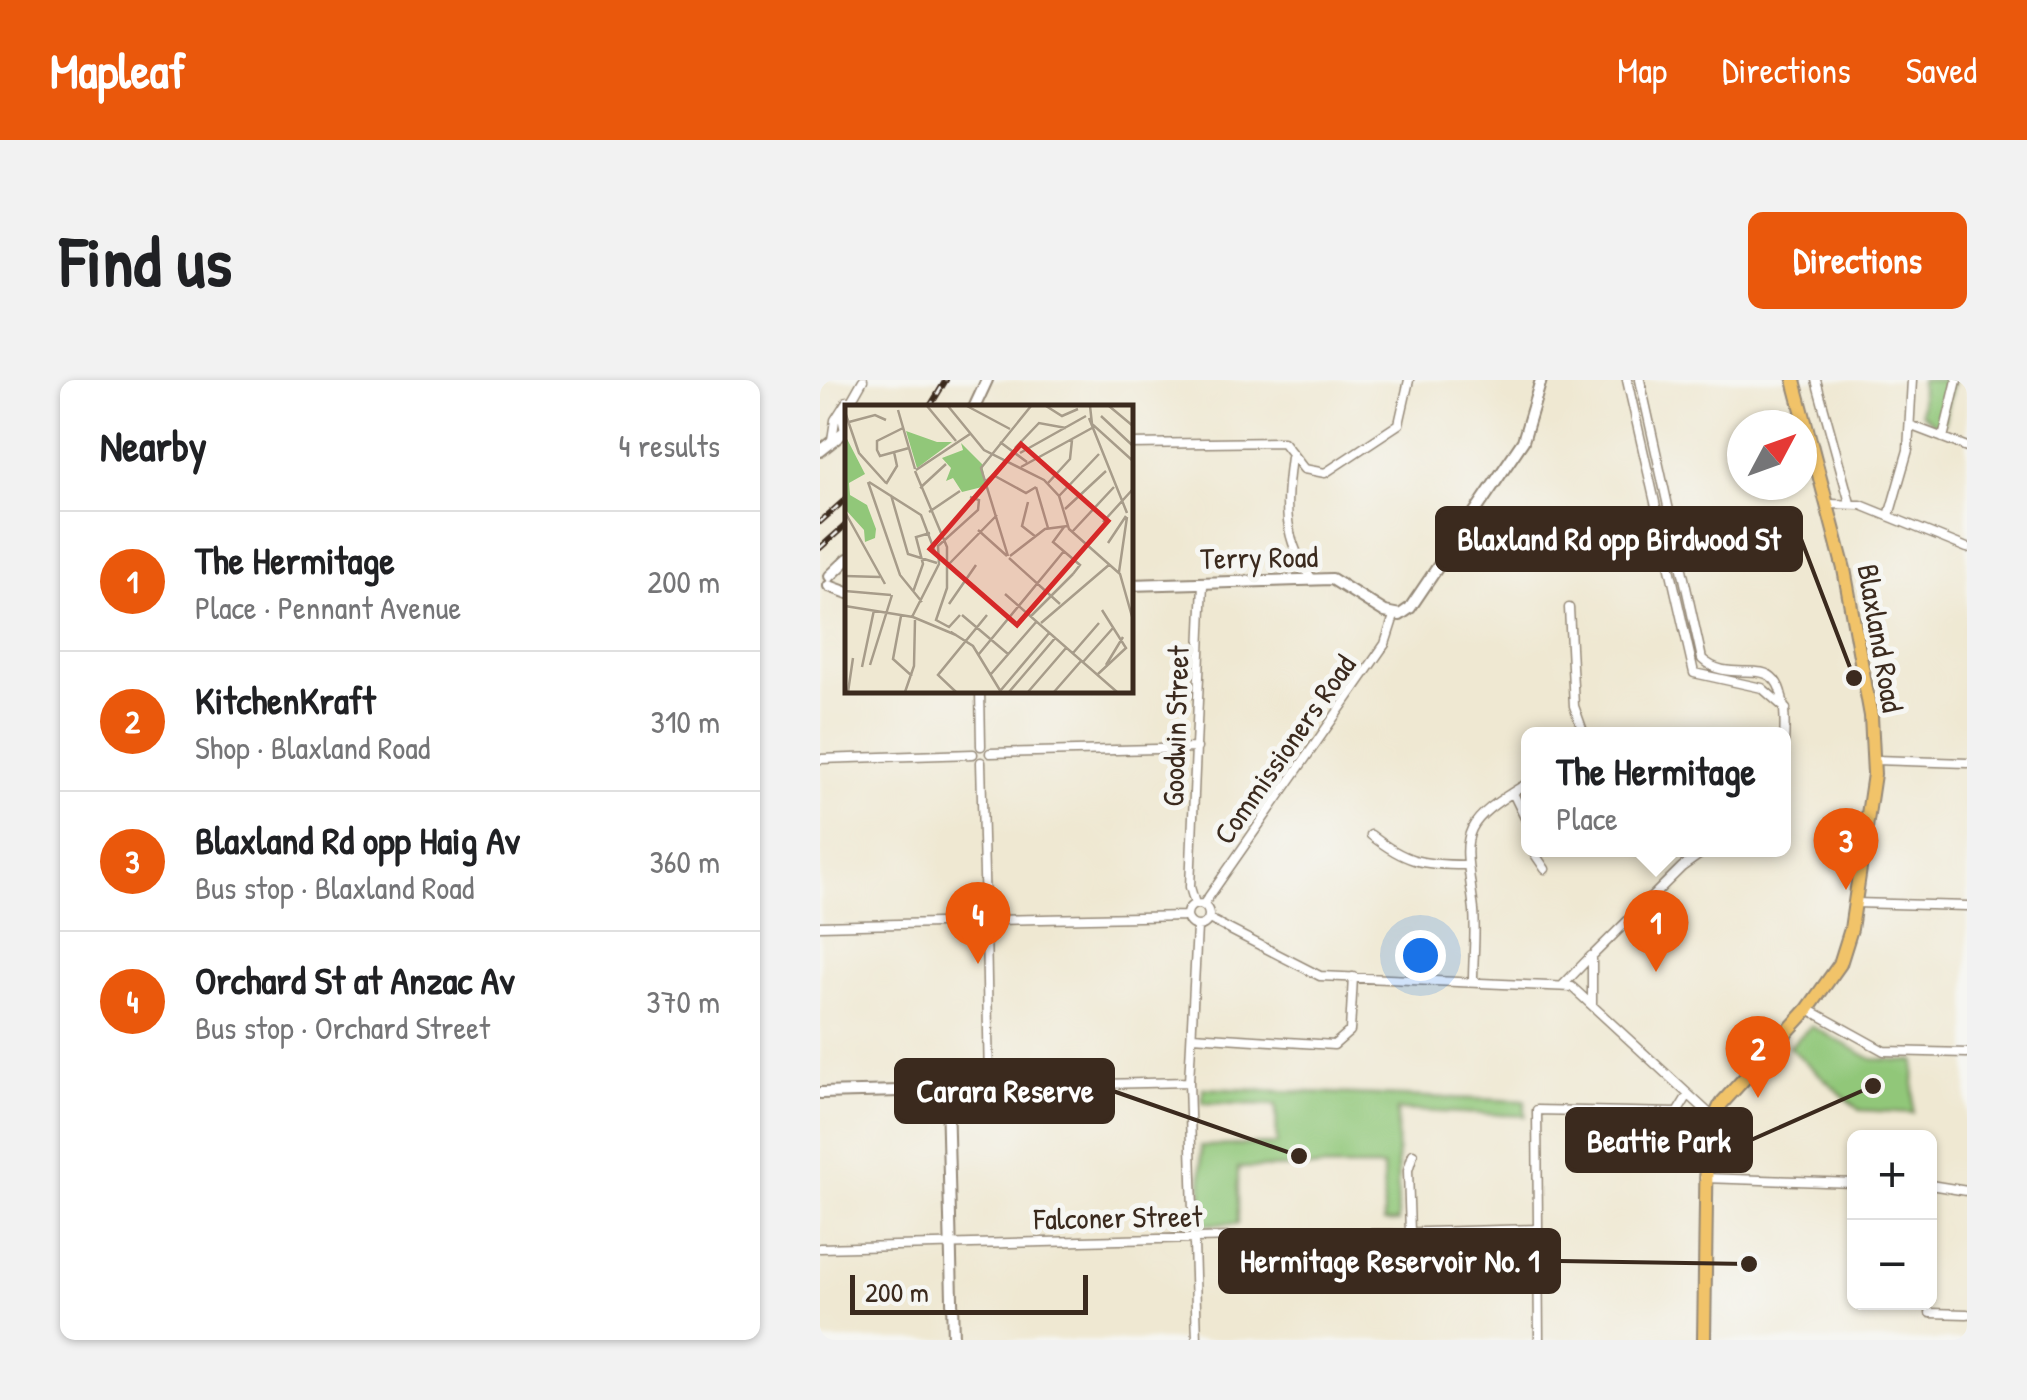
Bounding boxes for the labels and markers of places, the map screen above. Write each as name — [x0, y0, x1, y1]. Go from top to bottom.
callout: Blaxland Rd opp Birdwood St — [1437, 508, 1801, 570]
pin: 3 — [1814, 808, 1878, 890]
pin: 4 — [946, 882, 1010, 964]
pin: 1 — [1624, 890, 1688, 972]
pin: 2 — [1726, 1016, 1790, 1098]
callout: Carara Reserve — [896, 1060, 1113, 1122]
callout: Beattie Park — [1567, 1109, 1751, 1171]
callout: Hermitage Reservoir No. 1 — [1220, 1230, 1559, 1292]

